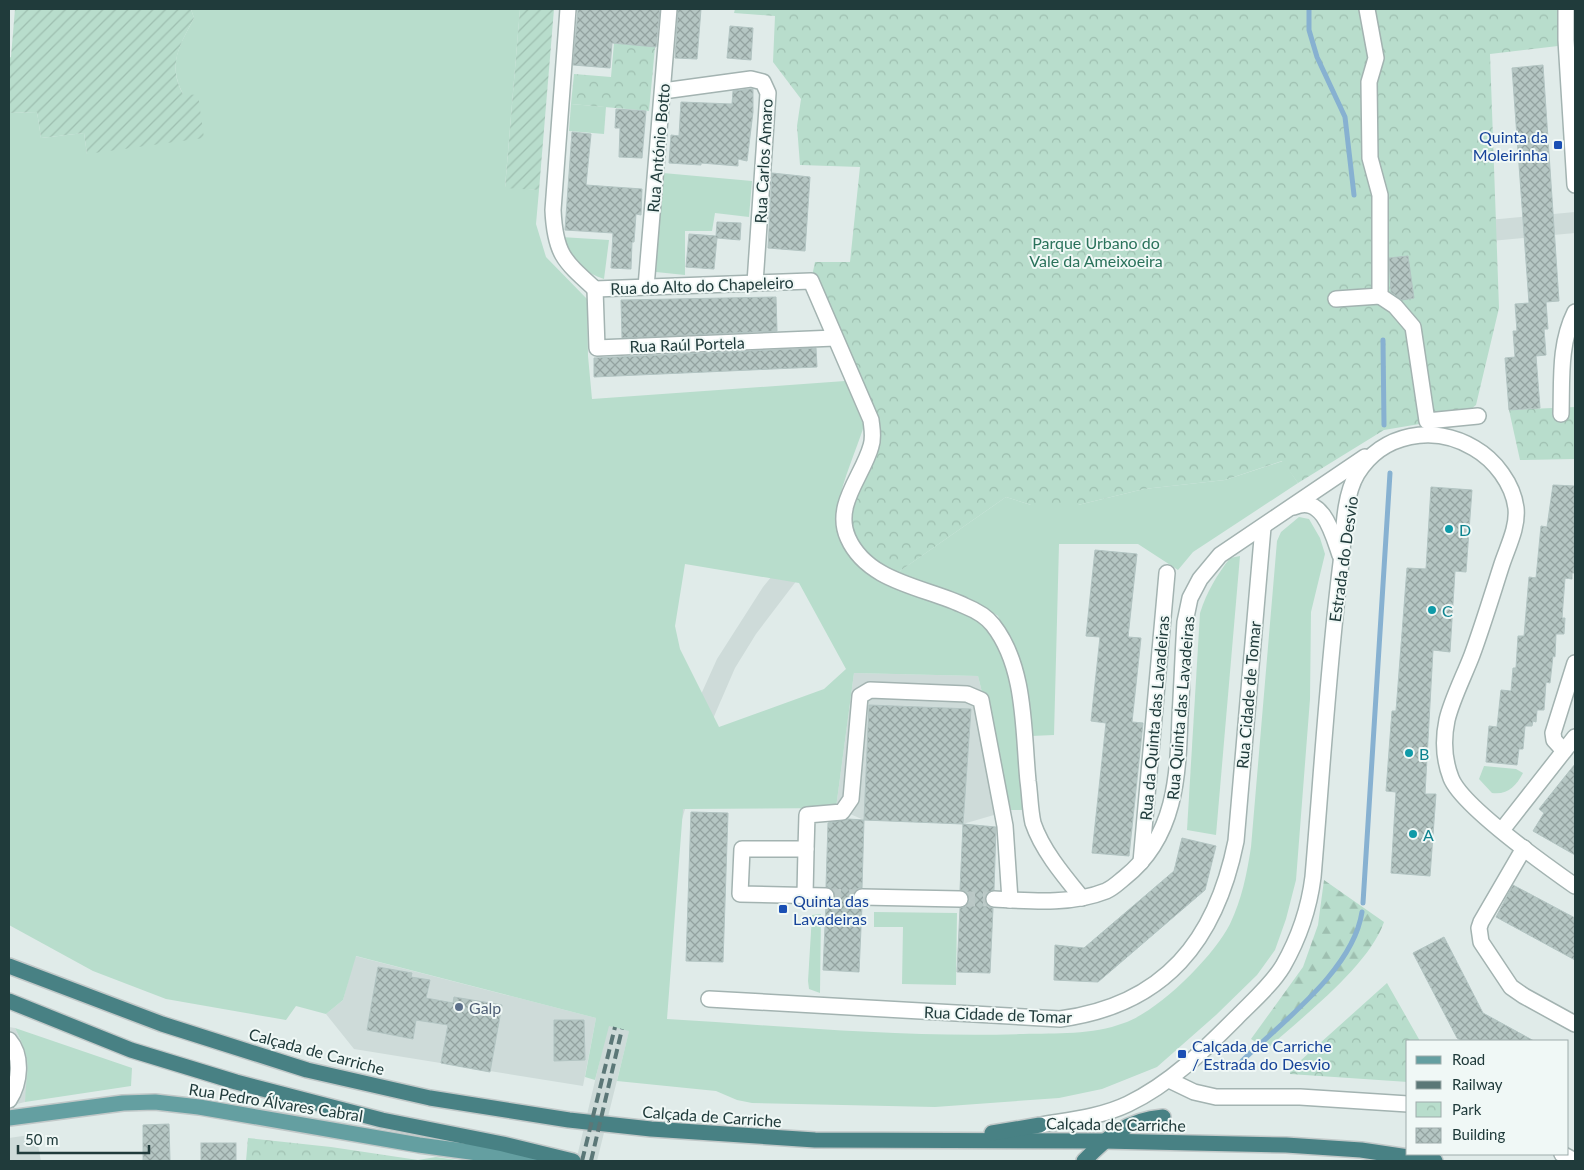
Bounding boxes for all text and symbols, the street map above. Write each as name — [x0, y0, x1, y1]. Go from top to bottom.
street label: Rua António Botto — [643, 83, 673, 213]
street label: Rua Carlos Amaro — [750, 98, 776, 224]
place label: Quinta da Moleirinha — [1473, 127, 1548, 164]
marker: Quinta da Moleirinha — [1552, 139, 1564, 151]
park label: Parque Urbano do Vale da Ameixoeira — [1029, 233, 1163, 270]
street label: Rua do Alto do Chapeleiro — [610, 272, 794, 298]
street label: Rua Raúl Portela — [629, 332, 745, 356]
street label: Estrada do Desvio — [1325, 495, 1361, 623]
place label: D — [1459, 520, 1471, 539]
marker: D — [1443, 523, 1455, 535]
place label: C — [1442, 601, 1453, 620]
marker: C — [1426, 604, 1438, 616]
street label: Rua da Quinta das Lavadeiras — [1136, 615, 1172, 821]
street label: Rua Quinta das Lavadeiras — [1162, 615, 1198, 801]
street label: Rua Cidade de Tomar — [1232, 620, 1264, 770]
place label: B — [1419, 744, 1429, 763]
marker: B — [1403, 747, 1415, 759]
place label: A — [1423, 825, 1434, 844]
marker: A — [1407, 828, 1419, 840]
place label: Quinta das Lavadeiras — [793, 891, 869, 928]
marker: Quinta das Lavadeiras — [777, 903, 789, 915]
place label: Galp — [469, 998, 501, 1017]
marker: Galp — [453, 1001, 465, 1013]
street label: Rua Cidade de Tomar — [924, 1002, 1073, 1026]
street label: Calçada de Carriche — [247, 1024, 387, 1078]
place label: Calçada de Carriche / Estrada do Desvio — [1192, 1036, 1332, 1073]
legend — [1406, 1040, 1569, 1155]
marker: Calçada de Carriche / Estrada do Desvio — [1176, 1048, 1188, 1060]
text: Road — [1452, 1050, 1485, 1068]
text: Railway — [1452, 1075, 1503, 1093]
street label: Rua Pedro Álvares Cabral — [188, 1079, 364, 1125]
text: Park — [1452, 1100, 1482, 1118]
street label: Calçada de Carriche — [642, 1102, 782, 1130]
street label: Calçada de Carriche — [1046, 1113, 1186, 1135]
scale bar — [18, 1122, 149, 1154]
text: Building — [1452, 1125, 1505, 1143]
text: 50 m — [25, 1130, 59, 1148]

